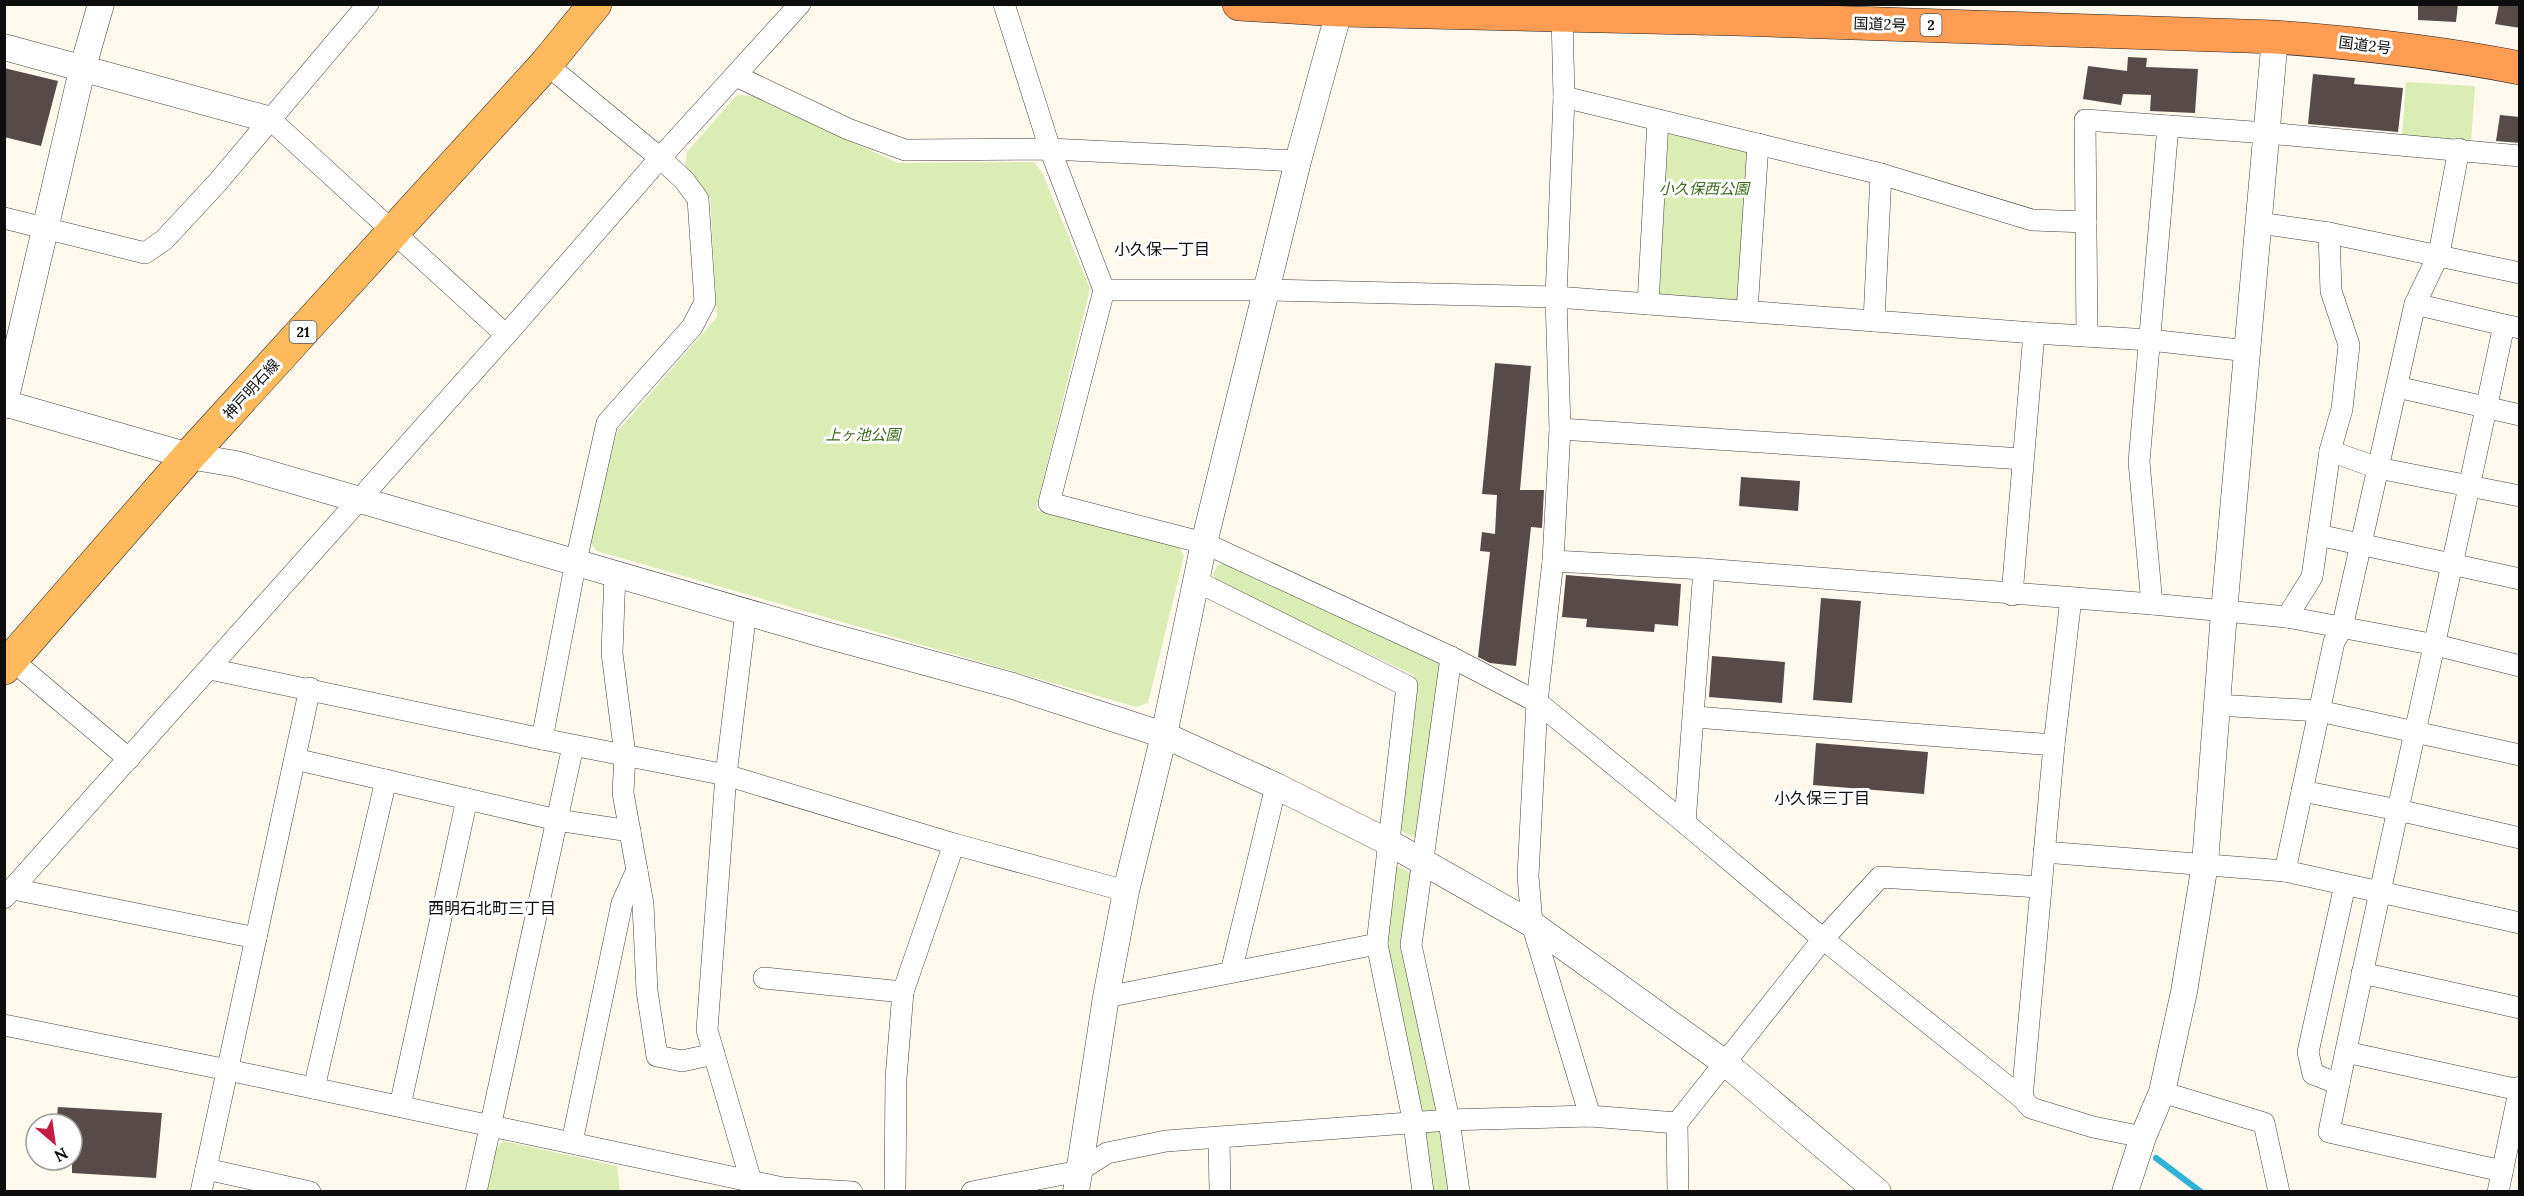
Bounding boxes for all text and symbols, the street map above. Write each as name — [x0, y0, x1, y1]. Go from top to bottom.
street label: 国道2号 — [1853, 14, 1907, 34]
road number: 2 — [1920, 14, 1942, 36]
street label: 国道2号 — [2338, 32, 2392, 58]
park label: 小久保西公園 — [1659, 179, 1751, 198]
district label: 小久保一丁目 — [1114, 239, 1210, 259]
road number: 21 — [290, 321, 316, 343]
street label: 神戸明石線 — [219, 355, 283, 423]
park label: 上ヶ池公園 — [825, 425, 902, 444]
district label: 小久保三丁目 — [1774, 788, 1870, 808]
district label: 西明石北町三丁目 — [428, 898, 556, 918]
north arrow — [24, 1112, 84, 1172]
text: N — [51, 1143, 72, 1167]

